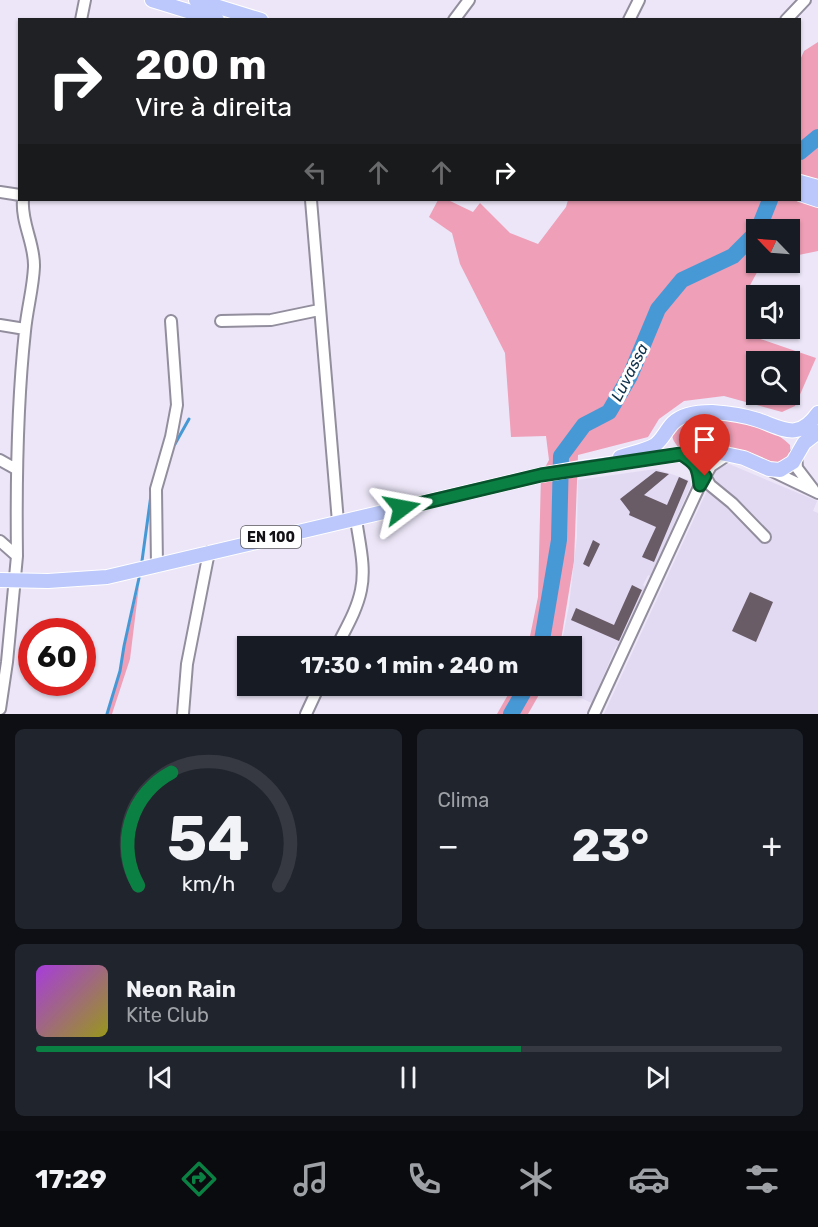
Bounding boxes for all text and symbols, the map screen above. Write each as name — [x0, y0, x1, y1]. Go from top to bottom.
text: 200 m — [135, 40, 267, 90]
icon: right — [36, 42, 114, 120]
text: Vire à direita — [135, 91, 292, 123]
icon: left — [299, 156, 332, 189]
icon: ahead — [362, 156, 395, 189]
icon: ahead — [425, 156, 458, 189]
icon: right — [488, 156, 521, 189]
north arrow — [746, 219, 800, 273]
map controls — [746, 219, 800, 405]
button: sound — [746, 285, 800, 339]
water label: Luvassa — [607, 340, 652, 404]
button: search — [746, 351, 800, 405]
pin — [679, 414, 730, 476]
icon: arrive — [688, 423, 721, 456]
position arrow — [370, 476, 434, 540]
road number: EN 100 — [241, 526, 301, 548]
speed limit sign: 60 — [18, 618, 96, 696]
text: 17:30 · 1 min · 240 m — [301, 652, 518, 679]
text: Clima — [438, 788, 489, 812]
text: 54 — [167, 802, 250, 876]
text: 23° — [571, 819, 649, 872]
text: − — [438, 826, 459, 865]
text: + — [761, 826, 782, 865]
text: km/h — [181, 871, 235, 896]
text: Neon Rain — [126, 976, 236, 1003]
text: Kite Club — [126, 1003, 209, 1027]
icon: previous — [144, 1061, 177, 1094]
icon: pause — [392, 1061, 425, 1094]
icon: next — [641, 1061, 674, 1094]
icon: directions — [178, 1158, 220, 1200]
icon: music — [290, 1158, 332, 1200]
icon: phone — [403, 1158, 445, 1200]
icon: climate — [515, 1158, 557, 1200]
icon: car — [628, 1158, 670, 1200]
icon: filters — [741, 1158, 783, 1200]
text: 17:29 — [35, 1163, 107, 1195]

